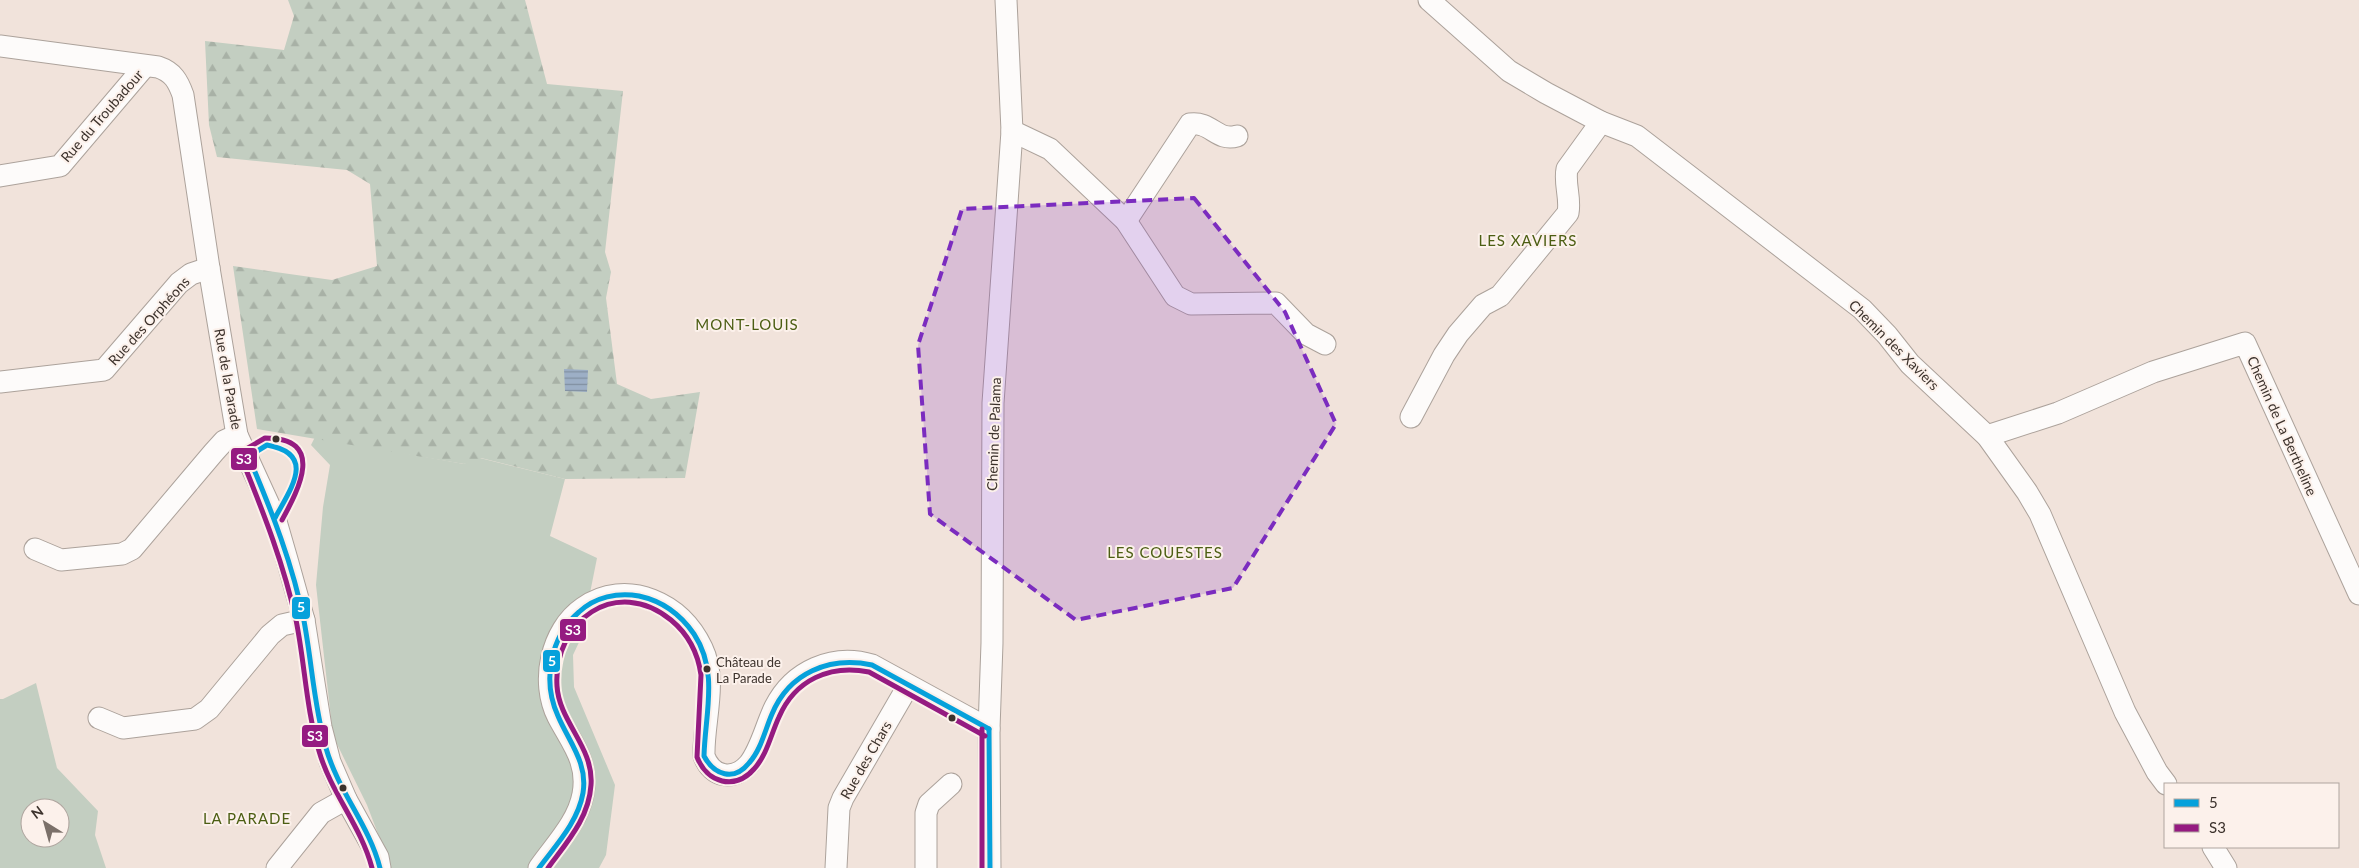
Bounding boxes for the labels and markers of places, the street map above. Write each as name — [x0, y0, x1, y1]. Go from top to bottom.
unlabelled marker — [271, 434, 281, 444]
place label: Château de La Parade — [716, 654, 781, 686]
marker: Château de La Parade — [702, 664, 712, 674]
unlabelled marker — [947, 713, 957, 723]
unlabelled marker — [338, 783, 348, 793]

